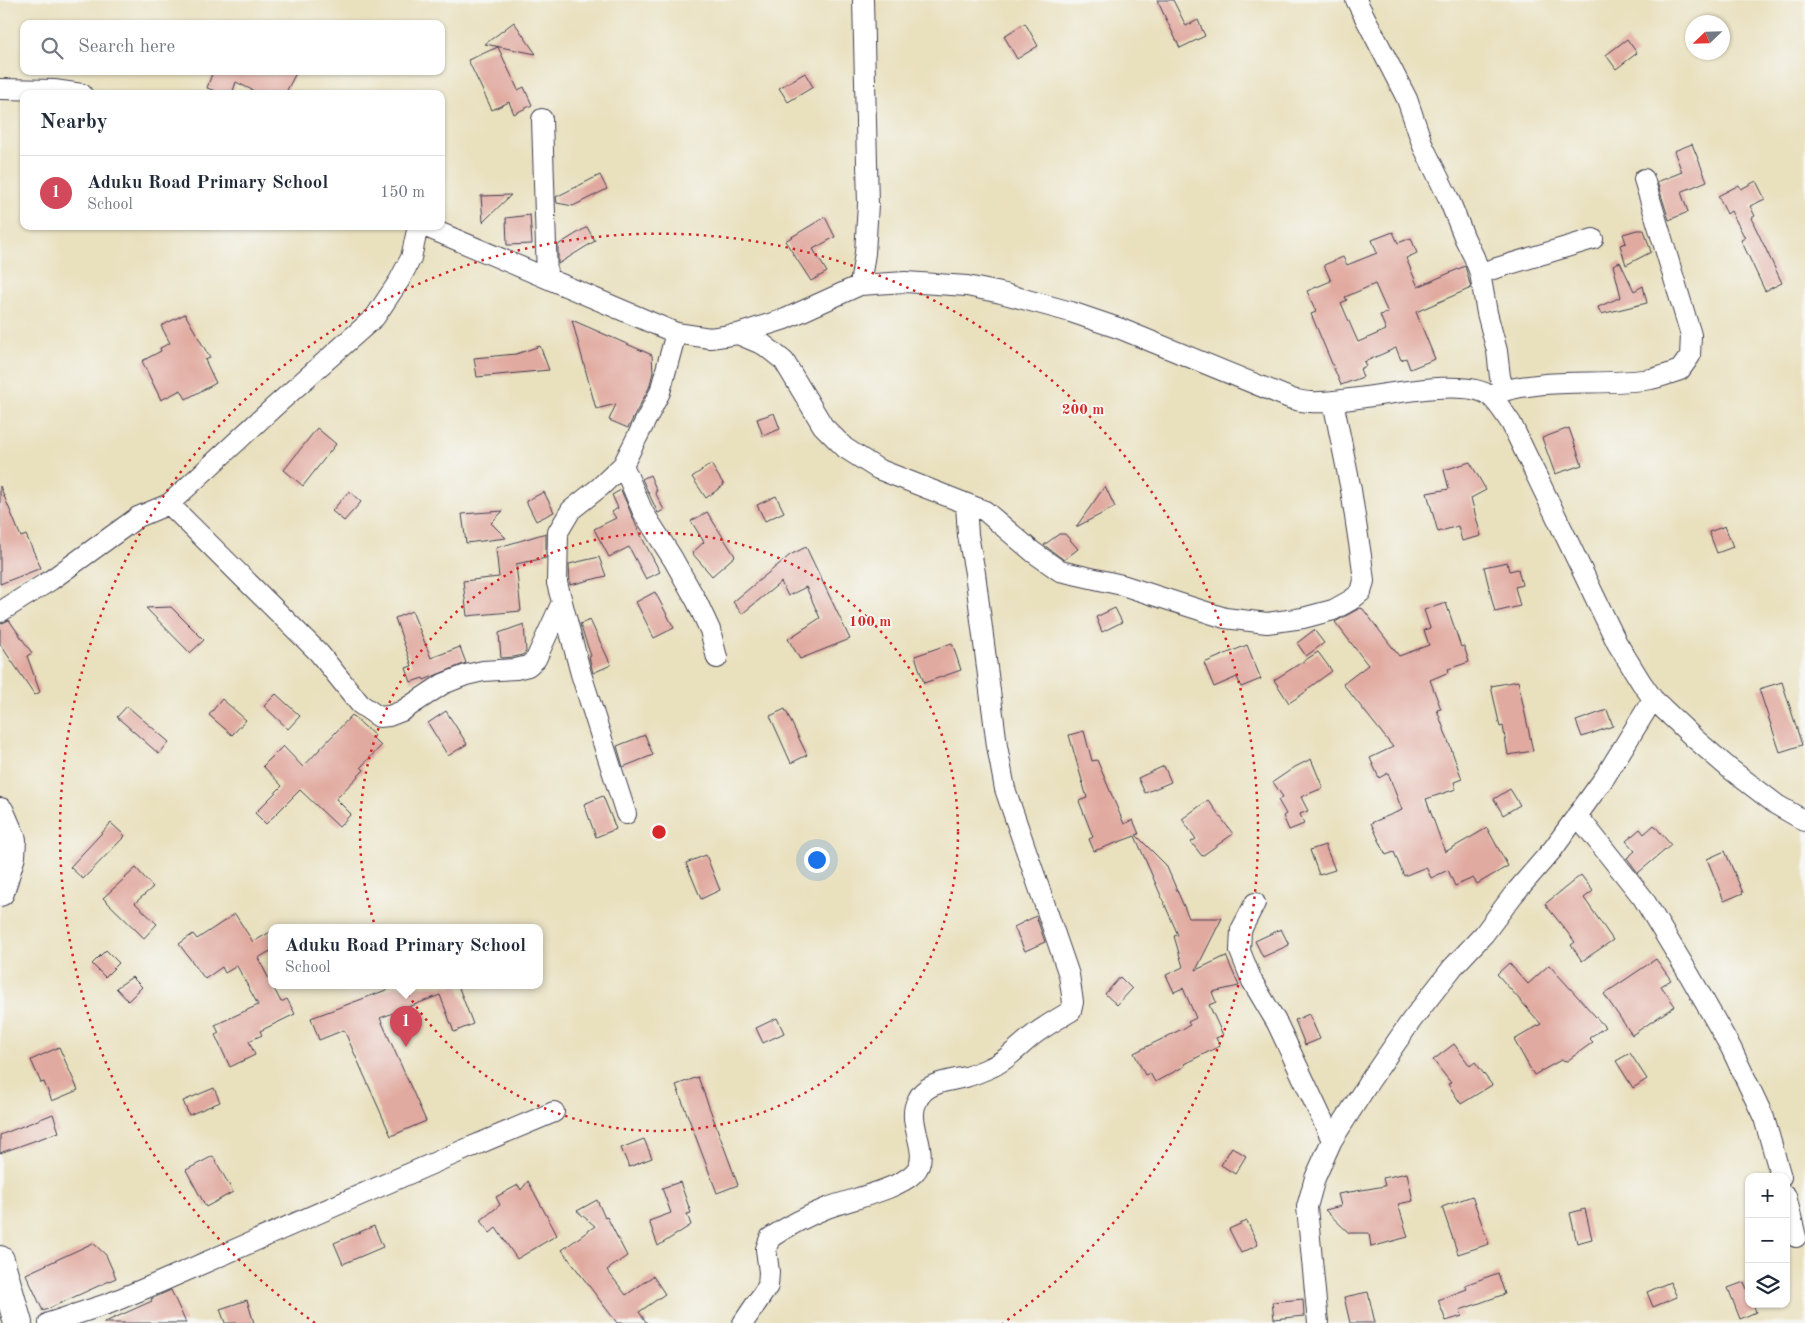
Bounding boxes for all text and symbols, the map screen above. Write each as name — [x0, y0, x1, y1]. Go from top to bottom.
north arrow — [1685, 15, 1730, 60]
search box — [20, 20, 445, 75]
icon: search — [38, 34, 66, 62]
text: Search here — [78, 38, 175, 57]
text: Nearby — [40, 112, 108, 133]
text: Aduku Road Primary School — [87, 174, 328, 193]
text: 1 — [51, 185, 61, 201]
text: 150 m — [380, 185, 425, 201]
text: School — [87, 197, 133, 213]
text: 200 m — [1062, 403, 1104, 418]
text: 100 m — [849, 615, 891, 630]
centre of rings — [650, 823, 668, 841]
your location — [804, 847, 830, 873]
popup — [268, 924, 543, 989]
text: Aduku Road Primary School — [285, 937, 526, 956]
text: School — [285, 960, 331, 976]
pin: 1 — [390, 1006, 422, 1047]
map controls — [1745, 1173, 1790, 1308]
button: + — [1745, 1173, 1790, 1218]
button: − — [1745, 1218, 1790, 1263]
button: layers — [1745, 1263, 1790, 1308]

